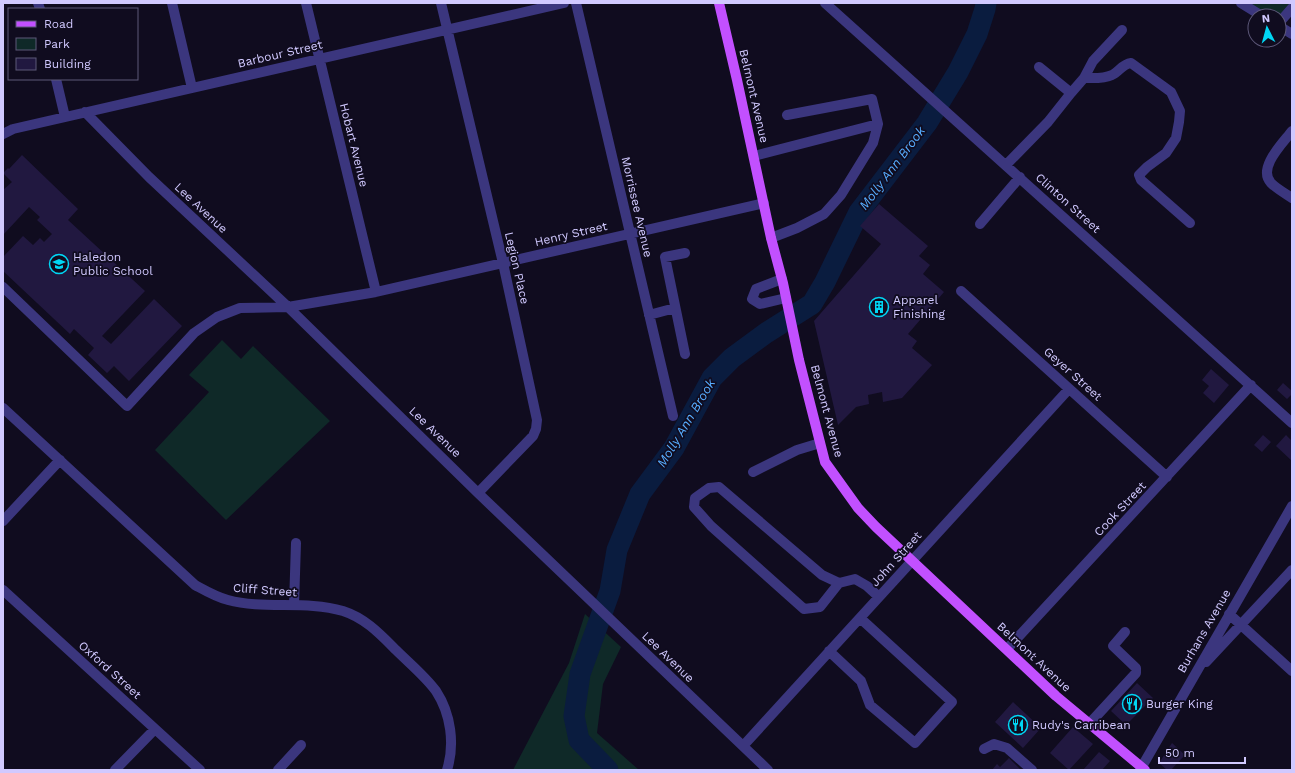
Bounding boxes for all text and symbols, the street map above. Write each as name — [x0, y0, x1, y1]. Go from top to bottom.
legend — [8, 8, 138, 80]
north arrow — [1247, 8, 1287, 48]
text: N — [1261, 12, 1271, 25]
text: Road — [44, 17, 73, 31]
text: Park — [44, 37, 70, 51]
street label: Barbour Street — [236, 37, 324, 71]
street label: Belmont Avenue — [736, 48, 772, 144]
text: Building — [44, 57, 91, 71]
street label: Hobart Avenue — [337, 102, 371, 188]
water label: Molly Ann Brook — [856, 123, 929, 213]
street label: Morrissee Avenue — [619, 155, 655, 259]
street label: Clinton Street — [1033, 170, 1103, 236]
street label: Lee Avenue — [172, 180, 230, 236]
street label: Henry Street — [533, 219, 609, 249]
street label: Legion Place — [502, 231, 532, 306]
place label: Haledon Public School — [73, 250, 153, 278]
school or university icon: Haledon Public School — [48, 253, 70, 275]
place label: Apparel Finishing — [893, 293, 946, 321]
building icon: Apparel Finishing — [868, 296, 890, 318]
street label: Geyer Street — [1041, 344, 1105, 404]
street label: Belmont Avenue — [808, 363, 846, 459]
water label: Molly Ann Brook — [654, 375, 719, 470]
street label: Lee Avenue — [406, 404, 464, 460]
street label: Cook Street — [1091, 479, 1149, 539]
street label: John Street — [868, 529, 924, 589]
street label: Cliff Street — [232, 581, 298, 599]
street label: Burhans Avenue — [1174, 587, 1234, 675]
street label: Belmont Avenue — [994, 619, 1074, 695]
street label: Lee Avenue — [639, 629, 697, 685]
street label: Oxford Street — [76, 638, 144, 702]
restaurant icon: Burger King — [1121, 693, 1143, 715]
place label: Burger King — [1146, 697, 1213, 711]
restaurant icon: Rudy's Carribean — [1007, 714, 1029, 736]
place label: Rudy's Carribean — [1032, 718, 1131, 732]
scale bar — [1159, 739, 1245, 765]
text: 50 m — [1165, 746, 1195, 760]

